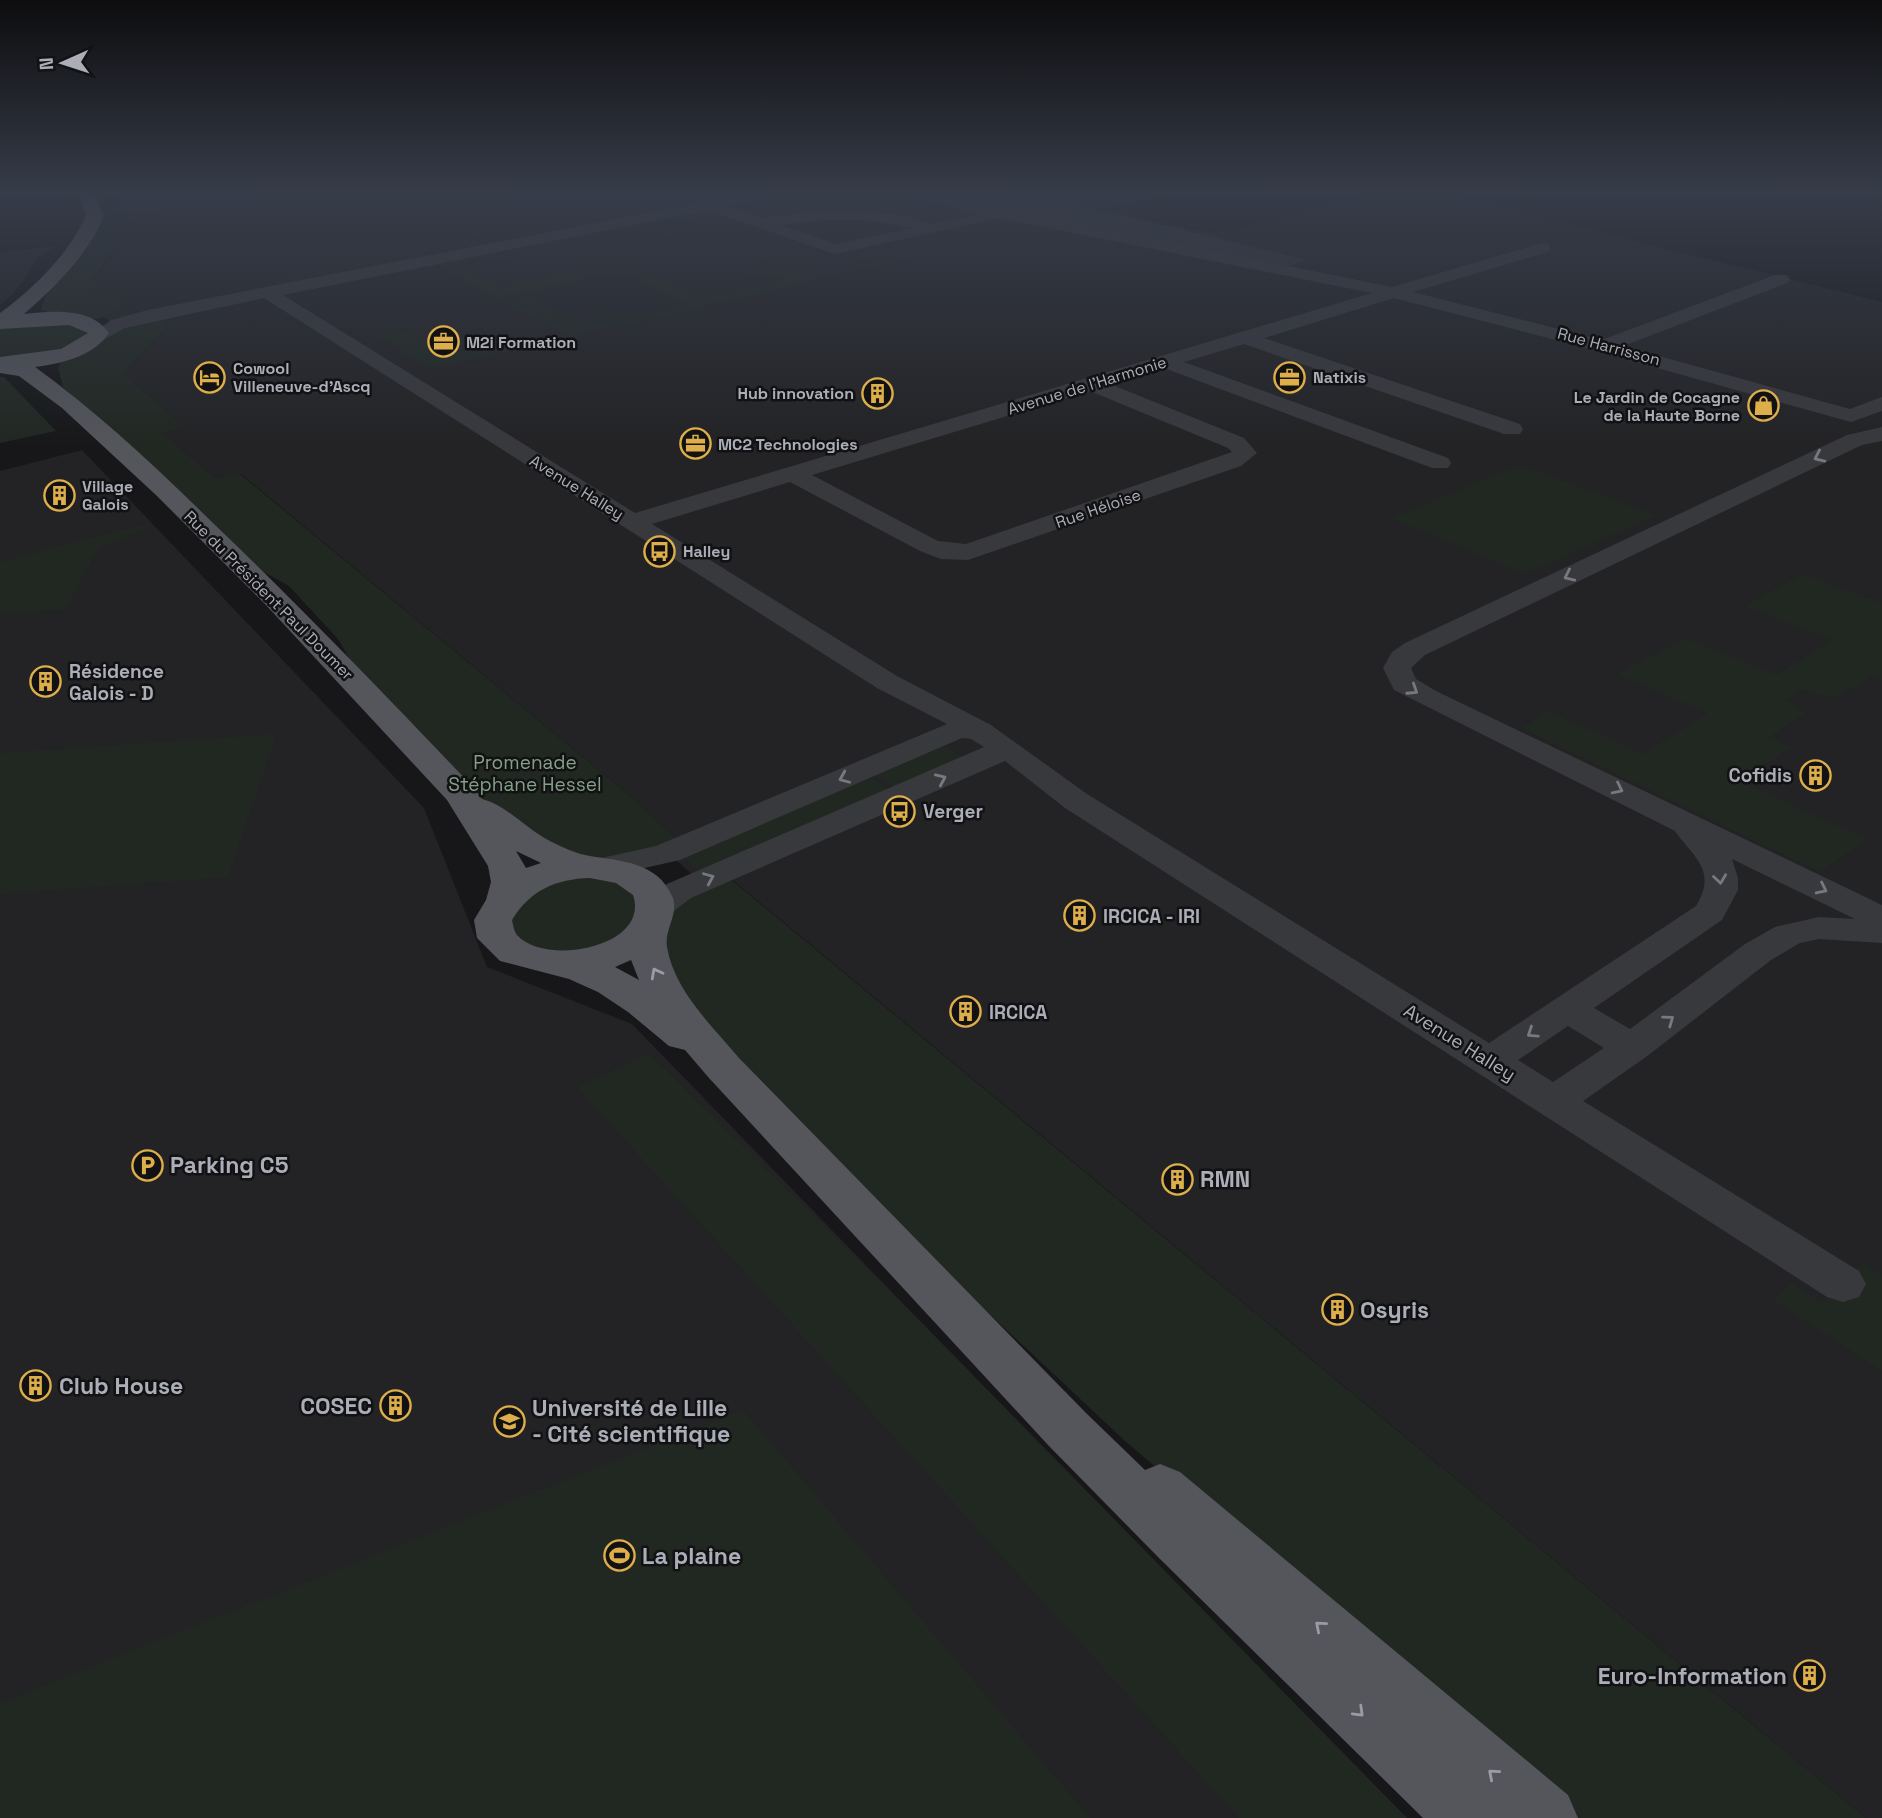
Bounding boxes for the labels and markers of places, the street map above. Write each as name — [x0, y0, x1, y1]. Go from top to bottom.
office icon: M2i Formation — [426, 325, 460, 359]
place label: M2i Formation — [466, 332, 576, 353]
place label: Cowool Villeneuve-d'Ascq — [233, 358, 371, 397]
hotel icon: Cowool Villeneuve-d'Ascq — [193, 360, 227, 394]
office icon: Natixis — [1273, 360, 1307, 394]
place label: Natixis — [1313, 367, 1366, 388]
building icon: Hub innovation — [860, 376, 894, 410]
place label: Hub innovation — [737, 383, 854, 404]
place label: Le Jardin de Cocagne de la Haute Borne — [1574, 387, 1740, 426]
shop icon: Le Jardin de Cocagne de la Haute Borne — [1746, 389, 1780, 423]
office icon: MC2 Technologies — [678, 427, 712, 461]
place label: MC2 Technologies — [718, 434, 858, 455]
place label: Village Galois — [82, 476, 133, 515]
building icon: Village Galois — [42, 478, 76, 512]
bus stop icon: Halley — [643, 534, 677, 568]
place label: Halley — [683, 541, 730, 562]
place label: Résidence Galois - D — [69, 659, 164, 706]
building icon: Résidence Galois - D — [29, 665, 63, 699]
building icon: Cofidis — [1798, 758, 1832, 792]
place label: Cofidis — [1729, 763, 1792, 788]
bus stop icon: Verger — [883, 794, 917, 828]
place label: Verger — [923, 799, 983, 824]
building icon: IRCICA - IRI — [1063, 899, 1097, 933]
place label: IRCICA - IRI — [1103, 904, 1200, 929]
building icon: IRCICA — [949, 995, 983, 1029]
place label: IRCICA — [989, 1000, 1047, 1025]
parking icon: Parking C5 — [130, 1148, 164, 1182]
place label: Parking C5 — [170, 1150, 289, 1180]
building icon: RMN — [1160, 1162, 1194, 1196]
place label: RMN — [1200, 1164, 1250, 1194]
building icon: Osyris — [1320, 1293, 1354, 1327]
place label: Osyris — [1360, 1295, 1429, 1325]
building icon: Club House — [19, 1369, 53, 1403]
place label: Club House — [59, 1371, 183, 1401]
building icon: COSEC — [378, 1389, 412, 1423]
place label: COSEC — [300, 1391, 372, 1421]
place label: Université de Lille ‐ Cité scientifique — [532, 1393, 730, 1449]
school or university icon: Université de Lille ‐ Cité scientifique — [492, 1404, 526, 1438]
sports icon: La plaine — [602, 1539, 636, 1573]
place label: La plaine — [642, 1541, 741, 1571]
building icon: Euro-Information — [1793, 1659, 1827, 1693]
place label: Euro-Information — [1598, 1661, 1787, 1691]

